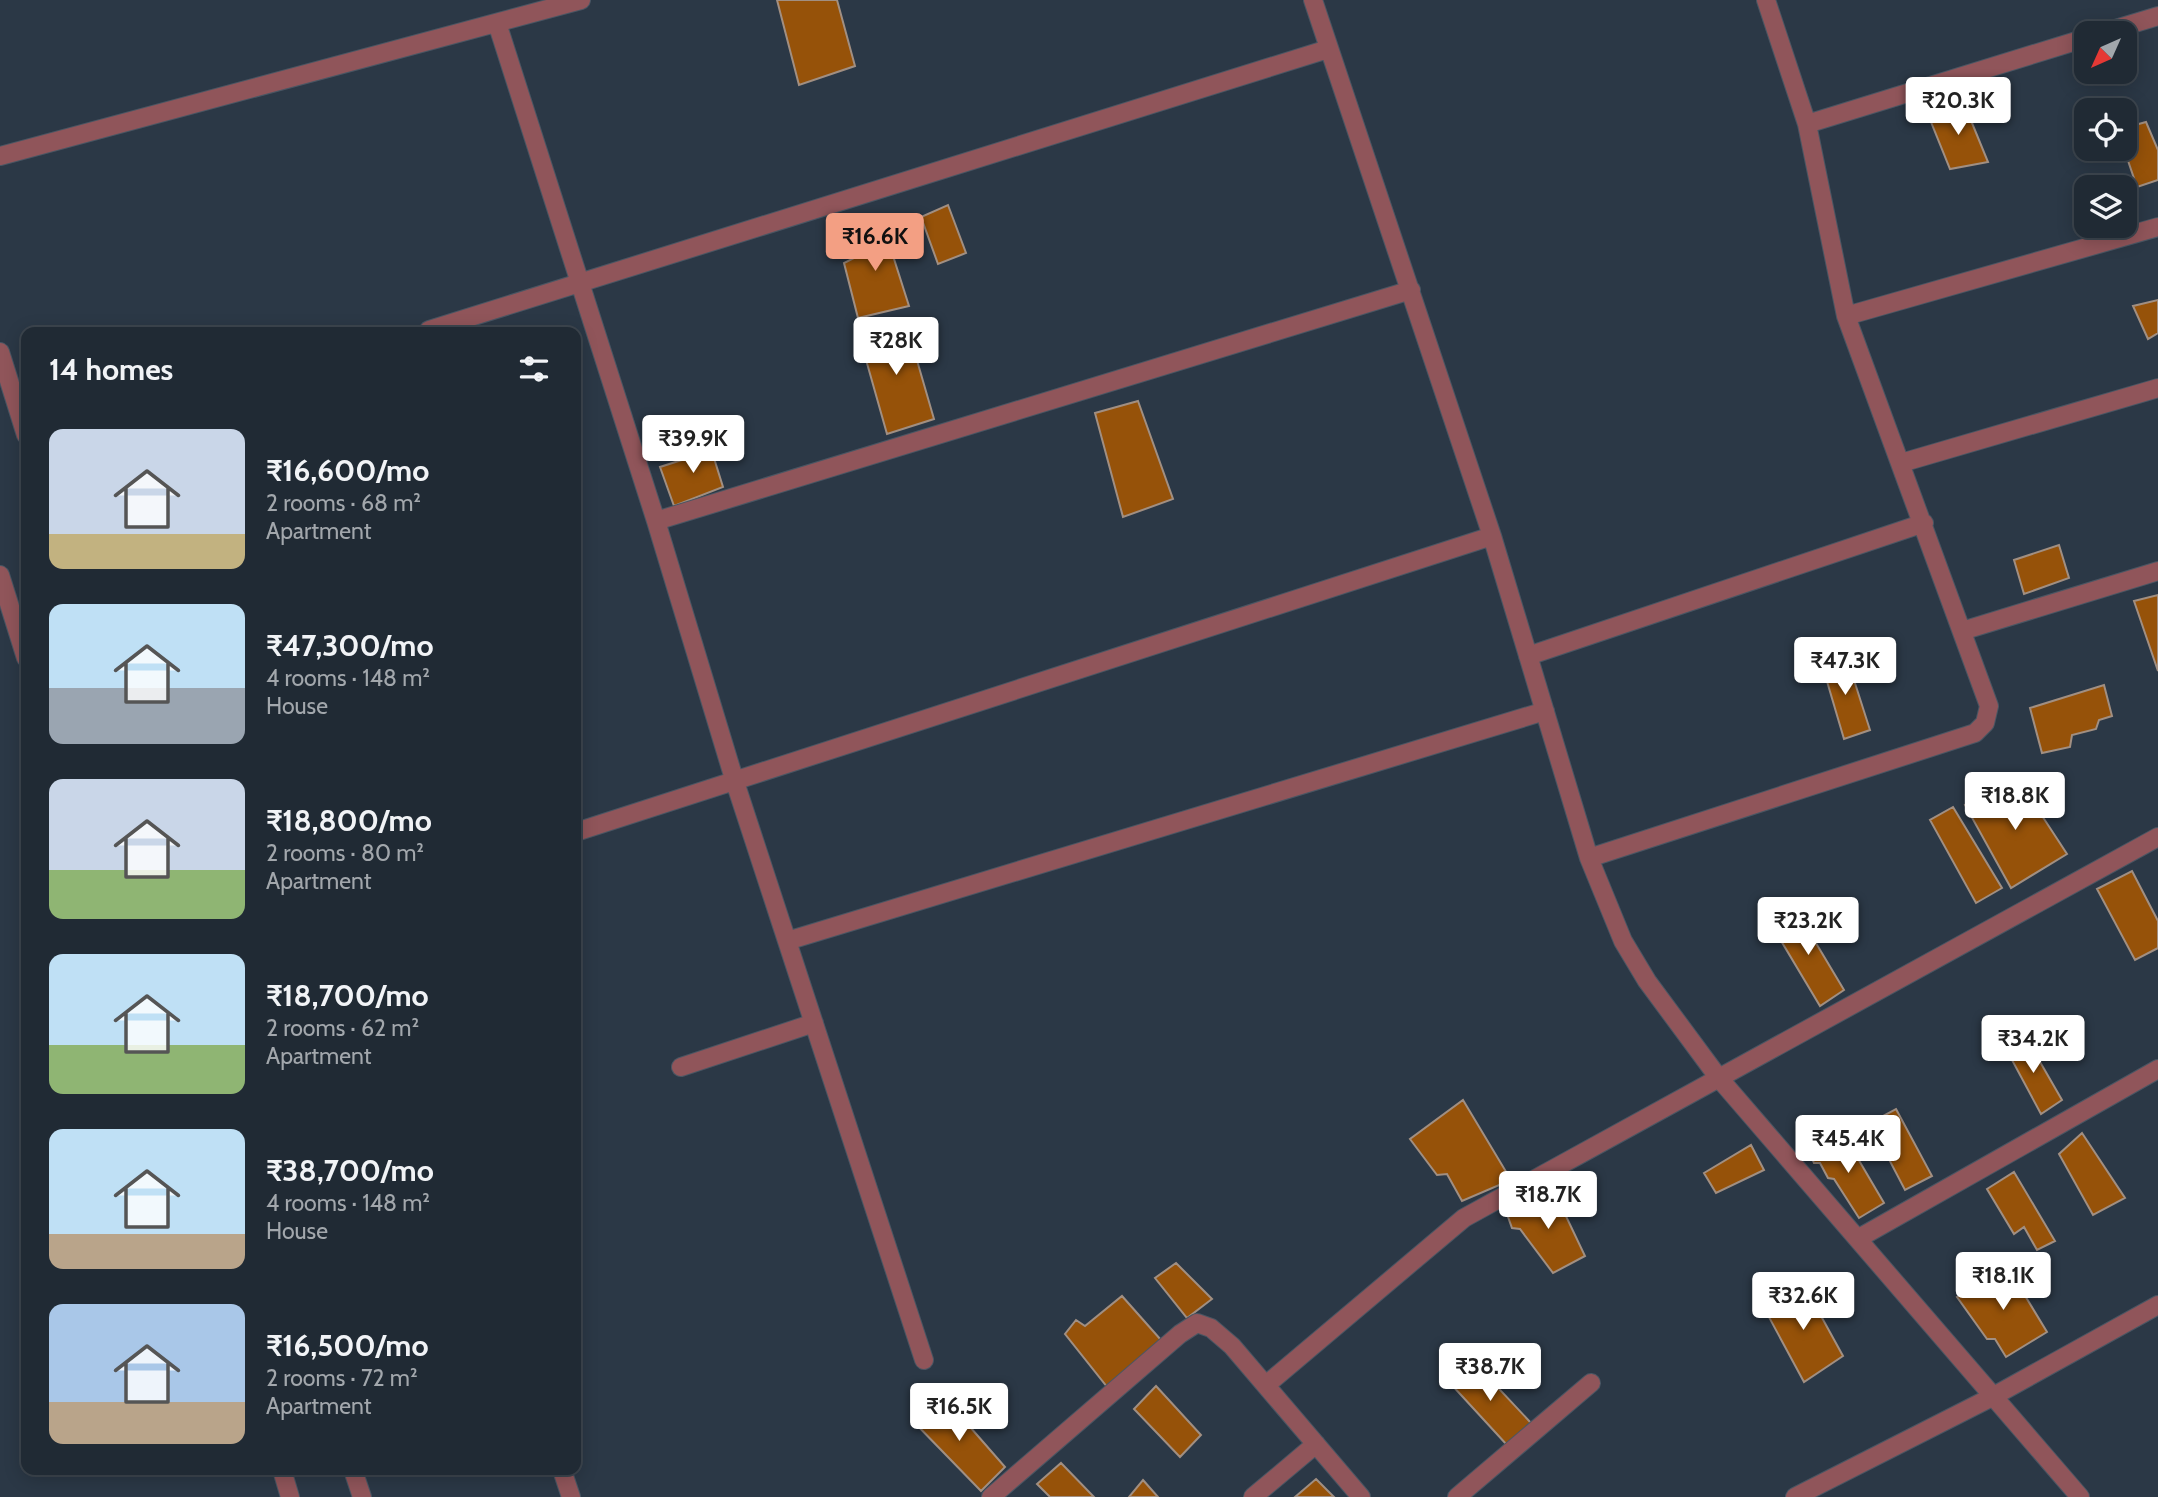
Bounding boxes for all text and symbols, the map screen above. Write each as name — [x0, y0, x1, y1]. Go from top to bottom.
north arrow — [2074, 21, 2137, 84]
map controls — [2074, 21, 2137, 238]
pin: ₹20.3K — [1901, 78, 2015, 137]
text: ₹20.3K — [1922, 86, 1994, 114]
button: locate — [2074, 98, 2137, 161]
button: layers — [2074, 175, 2137, 238]
pin: ₹16.6K — [818, 214, 932, 273]
text: ₹16.6K — [842, 222, 908, 250]
pin: ₹28K — [855, 318, 937, 377]
text: ₹28K — [869, 326, 923, 354]
icon: filters — [515, 350, 553, 388]
text: 14 homes — [49, 351, 173, 388]
pin: ₹39.9K — [636, 416, 750, 475]
text: ₹39.9K — [658, 424, 728, 452]
text: ₹16,600/mo — [266, 452, 429, 489]
icon: home — [105, 457, 189, 541]
text: 2 rooms · 68 m² — [266, 489, 421, 517]
text: Apartment — [266, 517, 371, 545]
text: ₹47,300/mo — [266, 627, 434, 664]
icon: home — [105, 632, 189, 716]
pin: ₹47.3K — [1788, 638, 1902, 697]
text: ₹47.3K — [1810, 646, 1880, 674]
text: 4 rooms · 148 m² — [266, 664, 430, 692]
text: House — [266, 692, 328, 720]
pin: ₹18.8K — [1958, 772, 2072, 832]
text: ₹18.8K — [1981, 781, 2049, 809]
text: ₹18,800/mo — [266, 802, 432, 839]
icon: home — [105, 807, 189, 891]
text: 2 rooms · 80 m² — [266, 839, 424, 867]
text: Apartment — [266, 867, 371, 895]
pin: ₹23.2K — [1751, 898, 1865, 957]
text: ₹23.2K — [1774, 906, 1842, 934]
text: ₹18,700/mo — [266, 977, 429, 1014]
icon: home — [105, 982, 189, 1066]
text: 2 rooms · 62 m² — [266, 1014, 419, 1042]
pin: ₹34.2K — [1976, 1016, 2090, 1075]
text: ₹34.2K — [1998, 1024, 2068, 1052]
text: Apartment — [266, 1042, 371, 1070]
pin: ₹45.4K — [1791, 1116, 1905, 1175]
text: ₹45.4K — [1812, 1124, 1884, 1152]
text: ₹38,700/mo — [266, 1152, 434, 1189]
icon: home — [105, 1157, 189, 1241]
pin: ₹18.7K — [1491, 1172, 1605, 1231]
text: ₹18.7K — [1515, 1180, 1581, 1208]
text: 4 rooms · 148 m² — [266, 1189, 430, 1217]
text: House — [266, 1217, 328, 1245]
pin: ₹18.1K — [1946, 1252, 2060, 1312]
text: ₹18.1K — [1972, 1261, 2034, 1289]
pin: ₹32.6K — [1746, 1272, 1860, 1332]
text: ₹32.6K — [1768, 1281, 1838, 1309]
text: ₹16,500/mo — [266, 1327, 428, 1364]
icon: home — [105, 1332, 189, 1416]
pin: ₹38.7K — [1433, 1344, 1547, 1403]
text: ₹38.7K — [1455, 1352, 1525, 1380]
text: 2 rooms · 72 m² — [266, 1364, 418, 1392]
pin: ₹16.5K — [902, 1384, 1016, 1443]
text: Apartment — [266, 1392, 371, 1420]
text: ₹16.5K — [926, 1392, 992, 1420]

